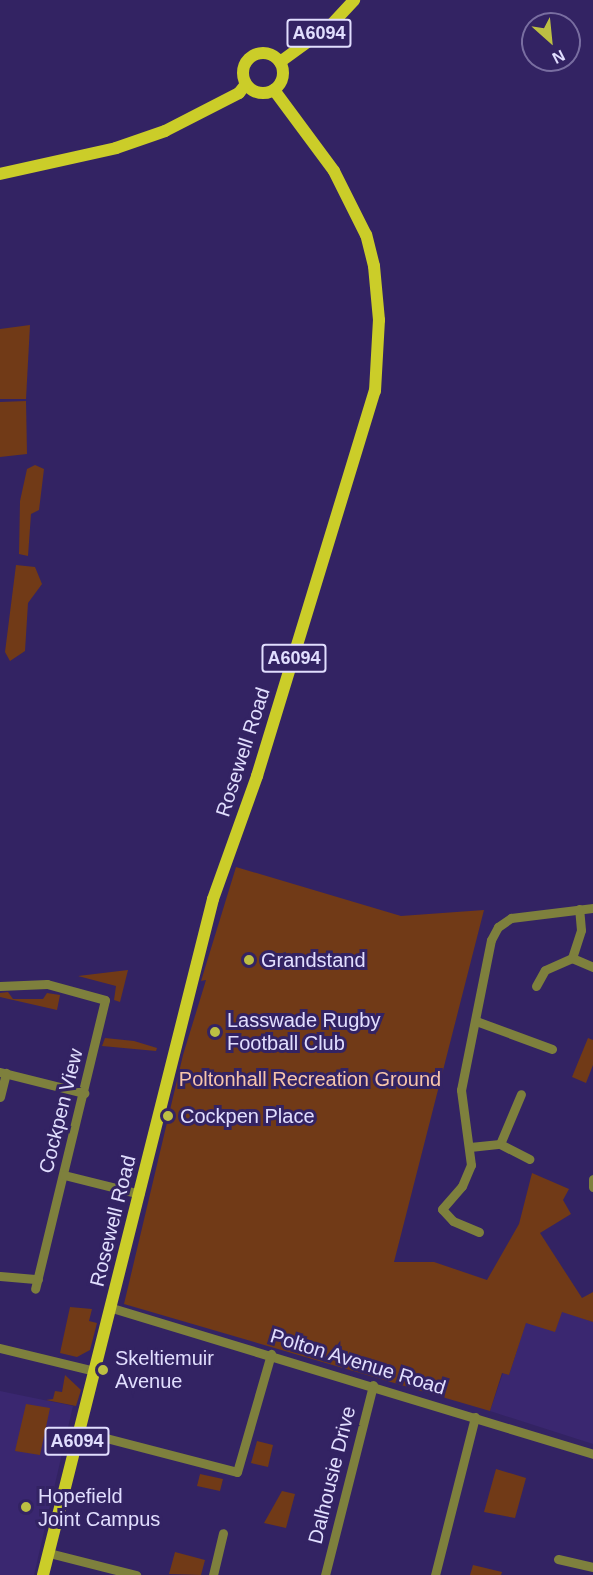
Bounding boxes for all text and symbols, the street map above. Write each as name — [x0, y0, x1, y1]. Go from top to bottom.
north arrow — [521, 12, 581, 72]
road number: A6094 — [286, 18, 352, 48]
text: N — [549, 47, 568, 67]
road number: A6094 — [261, 643, 327, 673]
street label: Rosewell Road — [211, 684, 275, 820]
place label: Grandstand — [261, 948, 366, 972]
marker: Grandstand — [242, 953, 256, 967]
place label: Lasswade Rugby Football Club — [227, 1008, 380, 1055]
marker: Lasswade Rugby Football Club — [208, 1025, 222, 1039]
street label: Cockpen View — [34, 1046, 88, 1176]
park label: Poltonhall Recreation Ground — [179, 1067, 441, 1091]
place label: Cockpen Place — [180, 1104, 315, 1128]
marker: Cockpen Place — [161, 1109, 175, 1123]
street label: Rosewell Road — [85, 1153, 141, 1289]
street label: Polton Avenue Road — [267, 1324, 449, 1400]
place label: Skeltiemuir Avenue — [115, 1346, 214, 1393]
marker: Skeltiemuir Avenue — [96, 1363, 110, 1377]
street label: Dalhousie Drive — [303, 1404, 361, 1546]
road number: A6094 — [44, 1426, 110, 1456]
place label: Hopefield Joint Campus — [38, 1484, 160, 1531]
marker: Hopefield Joint Campus — [19, 1500, 33, 1514]

